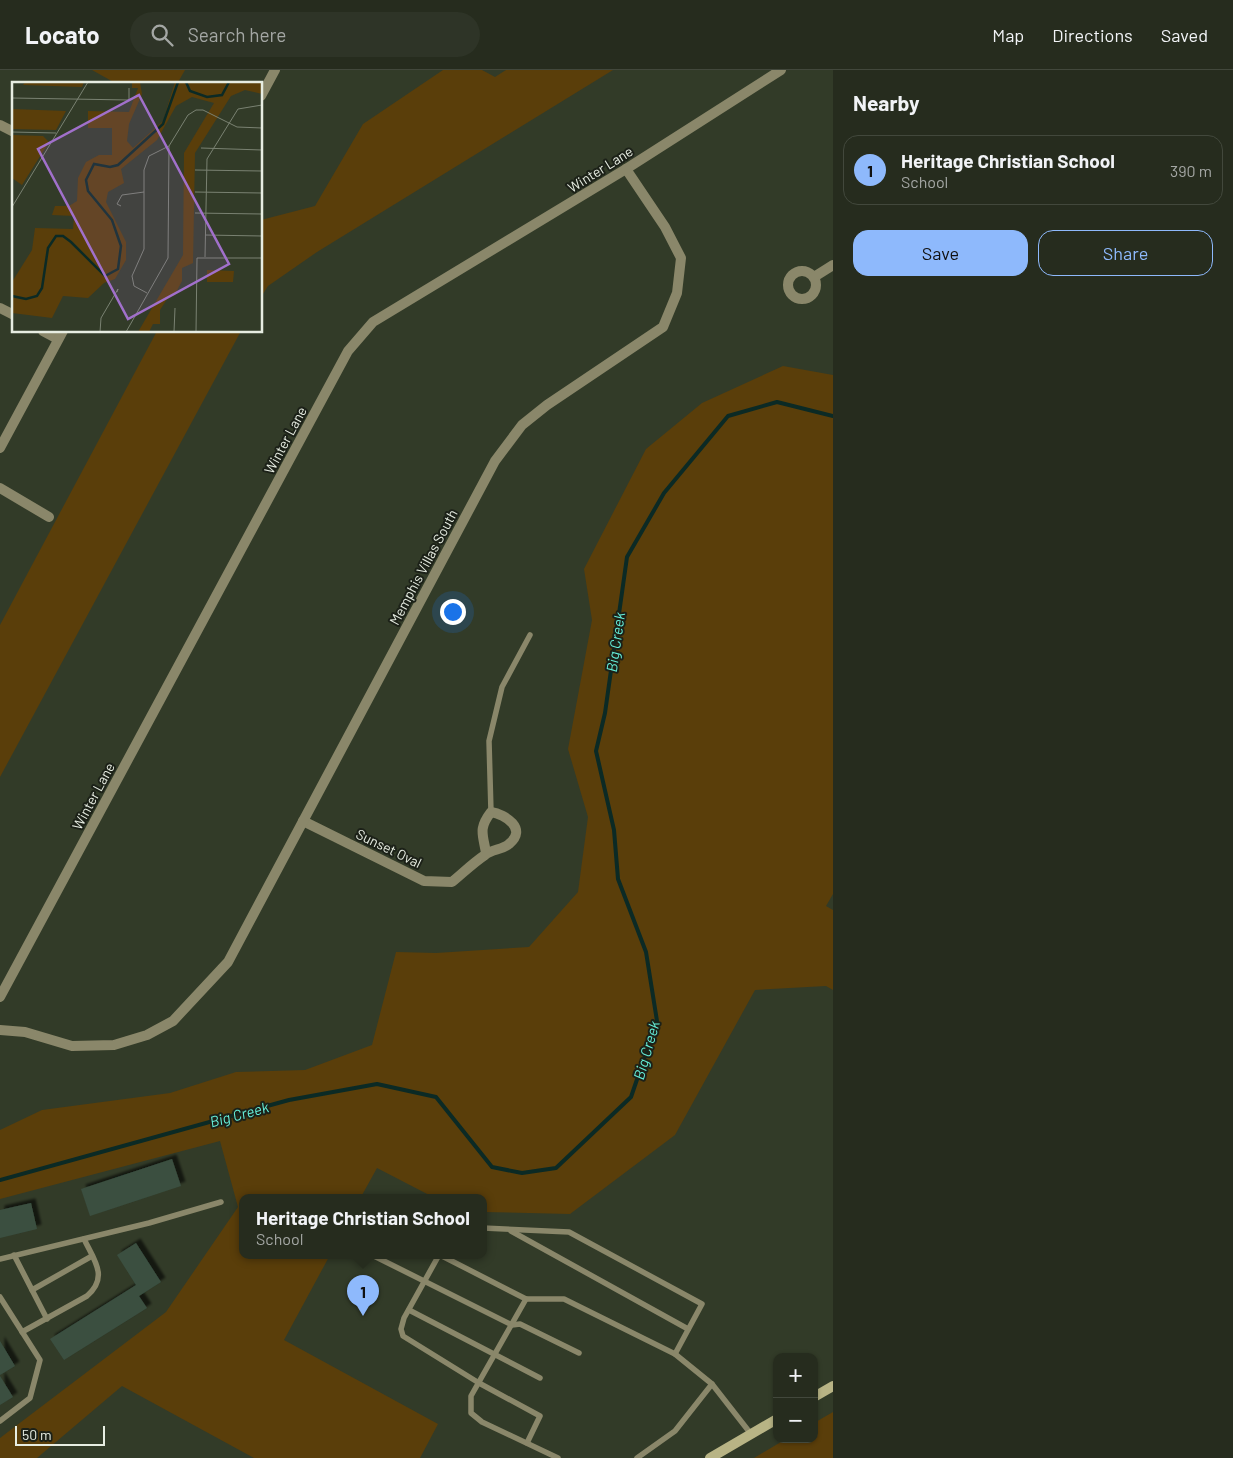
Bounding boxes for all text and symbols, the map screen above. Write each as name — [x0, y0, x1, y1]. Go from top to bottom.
search box — [130, 12, 480, 57]
text: Locato — [25, 20, 100, 49]
icon: search — [148, 21, 176, 49]
text: Search here — [188, 23, 286, 46]
text: Map — [992, 24, 1024, 46]
text: Directions — [1052, 24, 1133, 46]
text: Saved — [1161, 24, 1208, 46]
inset map — [12, 82, 262, 332]
text: Nearby — [853, 90, 919, 115]
street label: Winter Lane — [564, 142, 636, 196]
text: Heritage Christian School — [901, 149, 1115, 172]
text: 1 — [867, 161, 873, 180]
text: 390 m — [1170, 161, 1212, 180]
text: School — [901, 172, 948, 191]
button: Save — [853, 230, 1028, 276]
button: Share — [1038, 230, 1213, 276]
street label: Winter Lane — [260, 403, 310, 477]
street label: Memphis Villas South — [385, 506, 461, 628]
your location — [440, 599, 466, 625]
water label: Big Creek — [602, 610, 628, 673]
street label: Winter Lane — [68, 759, 118, 833]
street label: Sunset Oval — [353, 825, 425, 871]
water label: Big Creek — [629, 1018, 663, 1082]
water label: Big Creek — [208, 1097, 271, 1131]
popup — [239, 1194, 487, 1259]
text: Heritage Christian School — [256, 1206, 470, 1229]
text: School — [256, 1229, 303, 1248]
pin: 1 — [347, 1275, 379, 1316]
map controls — [773, 1353, 818, 1443]
button: + — [773, 1353, 818, 1398]
button: − — [773, 1398, 818, 1443]
scale bar — [15, 1423, 105, 1446]
text: 50 m — [22, 1426, 51, 1443]

